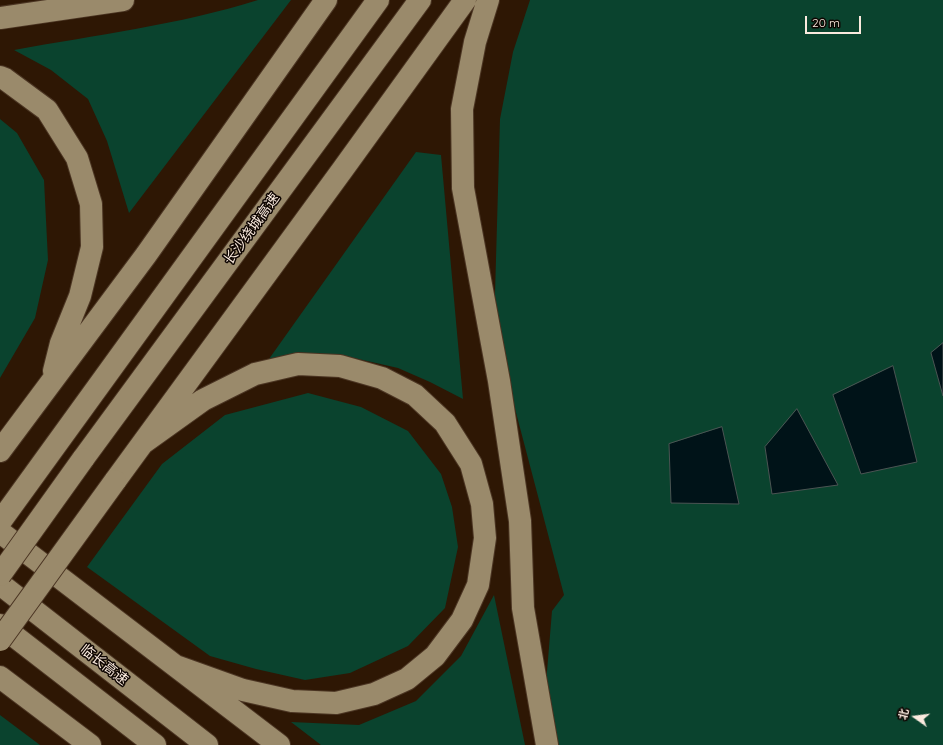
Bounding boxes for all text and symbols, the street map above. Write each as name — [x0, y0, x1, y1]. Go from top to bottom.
scale bar — [807, 8, 863, 34]
text: 20 m — [812, 15, 840, 30]
street label: 长沙绕城高速 — [221, 190, 283, 268]
street label: 临长高速 — [77, 641, 131, 689]
north arrow — [895, 697, 935, 737]
text: 北 — [895, 707, 911, 721]

